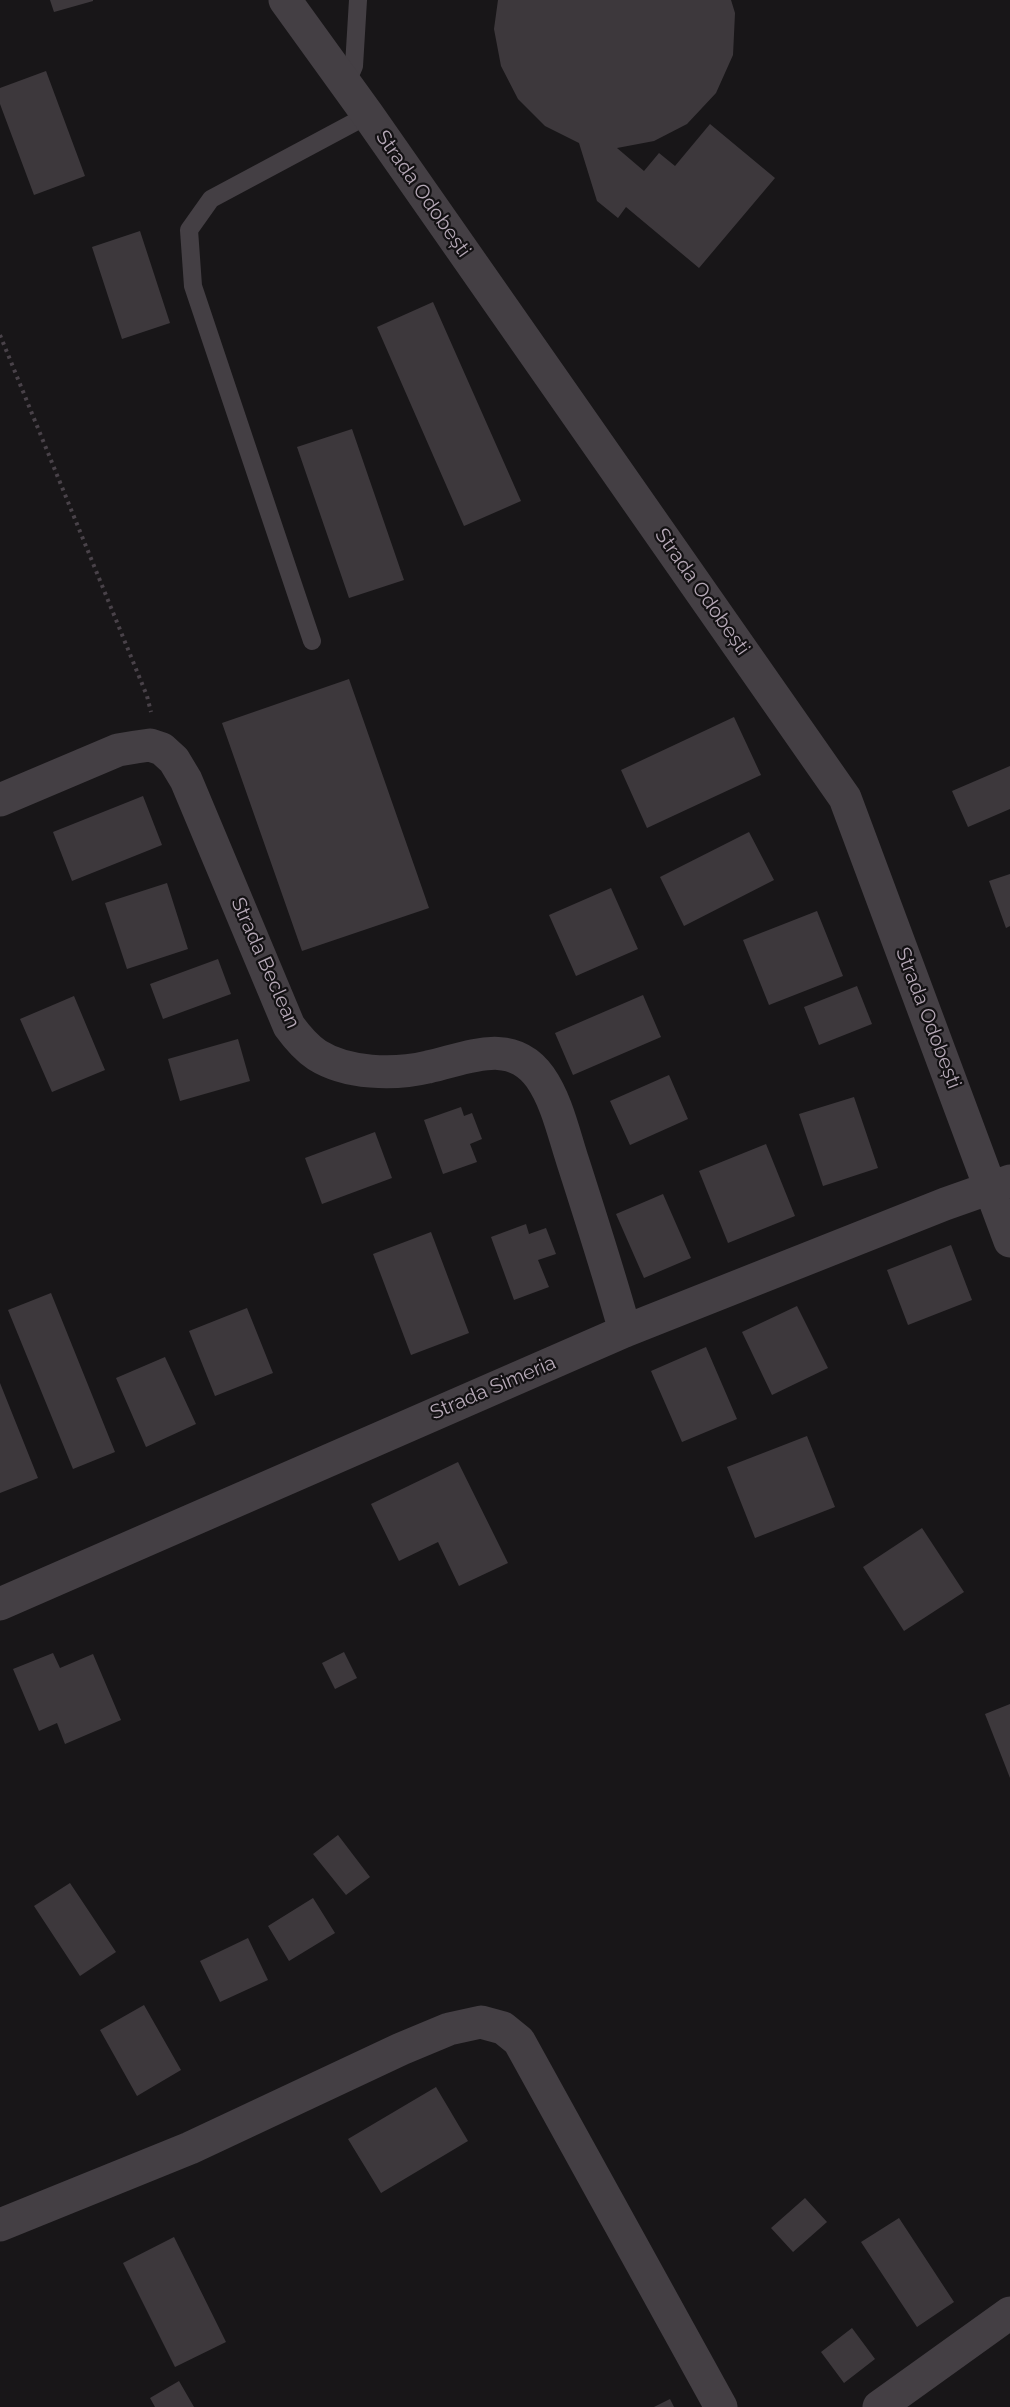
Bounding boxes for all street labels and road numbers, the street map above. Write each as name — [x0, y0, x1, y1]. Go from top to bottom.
street label: Strada Odobești — [370, 126, 476, 262]
street label: Strada Odobești — [649, 524, 755, 660]
street label: Strada Beclean — [225, 894, 305, 1032]
street label: Strada Odobești — [890, 944, 966, 1092]
street label: Strada Simeria — [427, 1351, 559, 1425]

